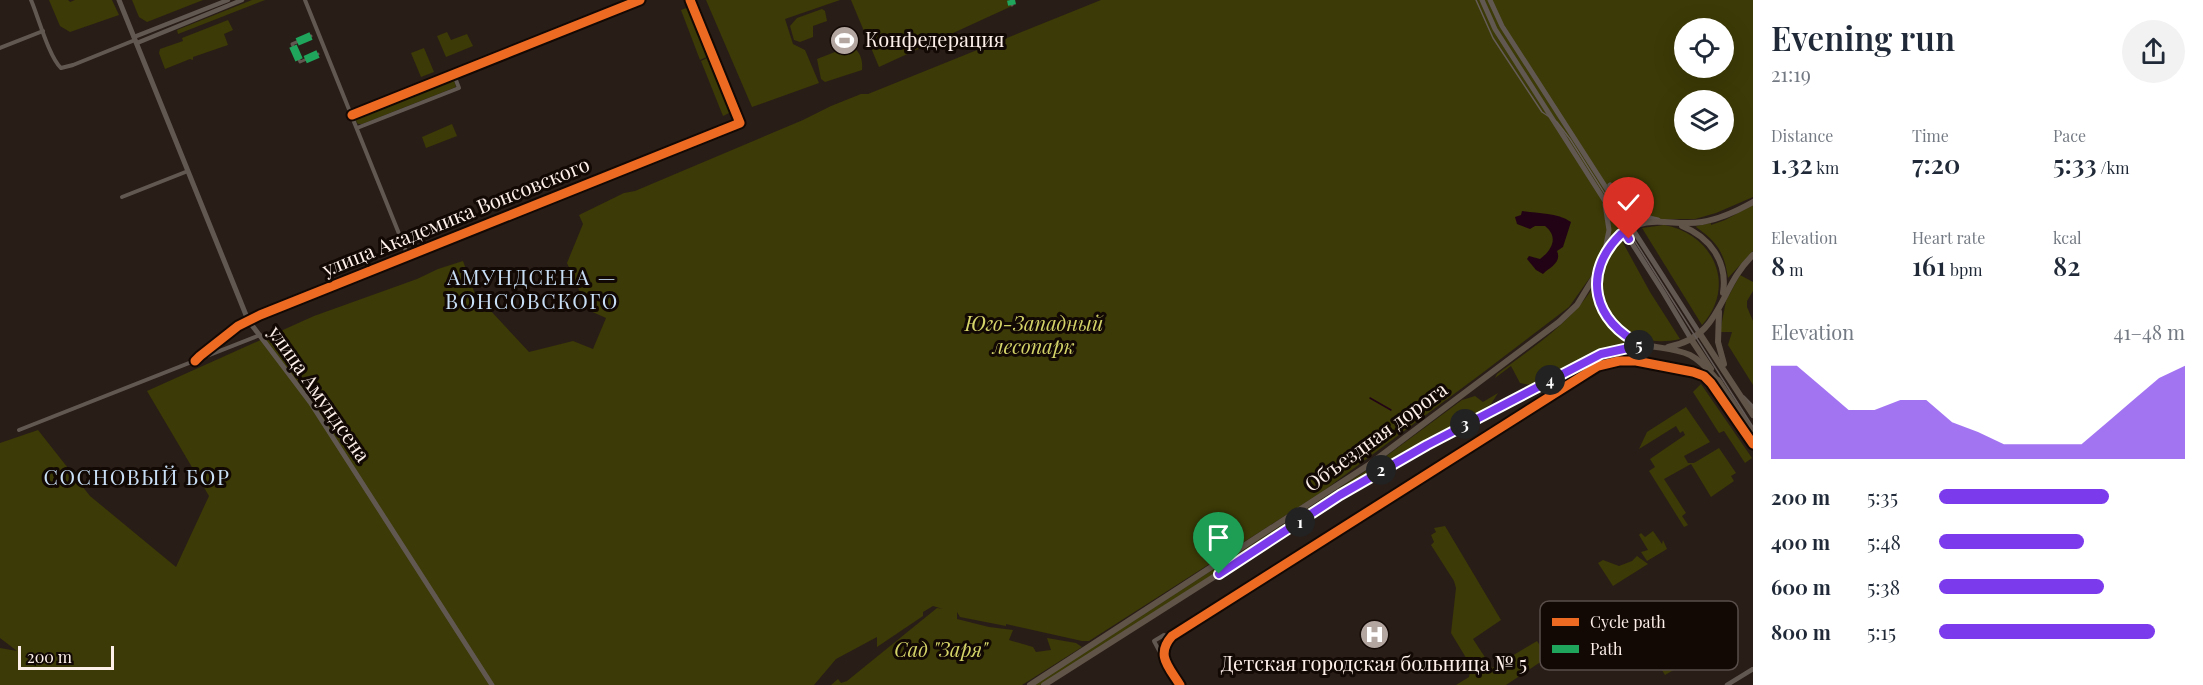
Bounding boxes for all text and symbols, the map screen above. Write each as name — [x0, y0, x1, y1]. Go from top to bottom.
text: Evening run — [1771, 15, 1955, 59]
map controls — [1674, 18, 1734, 150]
button: locate — [1674, 18, 1734, 78]
button: share — [2122, 20, 2185, 83]
sports icon: Конфедерация — [828, 24, 860, 56]
place label: Конфедерация — [865, 25, 1005, 52]
text: 21:19 — [1771, 60, 1811, 87]
button: layers — [1674, 90, 1734, 150]
text: Distance — [1771, 125, 1833, 146]
text: Time — [1912, 125, 1949, 146]
text: Pace — [2053, 125, 2086, 146]
text: 1.32 — [1771, 146, 1813, 181]
text: 7:20 — [1912, 146, 1960, 181]
text: 5:33 — [2053, 146, 2097, 181]
street label: улица Академика Вонсовского — [317, 150, 593, 282]
text: km — [1813, 157, 1839, 178]
text: /km — [2097, 157, 2130, 178]
pin — [1603, 177, 1654, 239]
icon: check — [1612, 186, 1645, 219]
text: Elevation — [1771, 227, 1838, 248]
text: Heart rate — [1912, 227, 1985, 248]
text: kcal — [2053, 227, 2082, 248]
text: 8 — [1771, 248, 1785, 283]
text: 161 — [1912, 248, 1946, 283]
text: 82 — [2053, 248, 2080, 283]
text: m — [1785, 259, 1803, 280]
text: bpm — [1946, 259, 1982, 280]
district label: АМУНДСЕНА — ВОНСОВСКОГО — [445, 262, 619, 314]
park label: Юго-Западный лесопарк — [964, 309, 1104, 359]
text: Elevation — [1771, 318, 1854, 345]
text: 41–48 m — [2114, 318, 2185, 345]
street label: улица Амундсена — [263, 319, 377, 467]
pin: 5 — [1624, 330, 1654, 360]
text: 5 — [1635, 334, 1643, 355]
pin: 4 — [1535, 365, 1565, 395]
text: 4 — [1546, 369, 1554, 390]
street label: Объездная дорога — [1298, 375, 1452, 497]
pin: 3 — [1450, 409, 1480, 439]
text: 3 — [1461, 413, 1469, 434]
pin: 2 — [1366, 455, 1396, 485]
text: 2 — [1377, 459, 1385, 480]
district label: СОСНОВЫЙ БОР — [44, 462, 230, 490]
text: 200 m — [1771, 483, 1830, 510]
text: 5:35 — [1867, 483, 1898, 510]
pin: 1 — [1285, 507, 1315, 537]
text: 1 — [1297, 511, 1303, 532]
pin — [1193, 512, 1244, 574]
icon: arrive — [1202, 521, 1235, 554]
text: 400 m — [1771, 528, 1830, 555]
text: 5:48 — [1867, 528, 1901, 555]
text: 600 m — [1771, 573, 1831, 600]
text: 5:38 — [1867, 573, 1900, 600]
legend — [1540, 601, 1738, 670]
text: Cycle path — [1590, 611, 1666, 632]
hospital icon: Детская городская больница № 5 — [1358, 618, 1390, 650]
text: 800 m — [1771, 618, 1831, 645]
text: 5:15 — [1867, 618, 1896, 645]
park label: Сад "Заря" — [894, 635, 989, 662]
text: Path — [1590, 638, 1623, 659]
scale bar — [18, 643, 114, 670]
text: 200 m — [27, 646, 72, 667]
place label: Детская городская больница № 5 — [1221, 649, 1527, 676]

